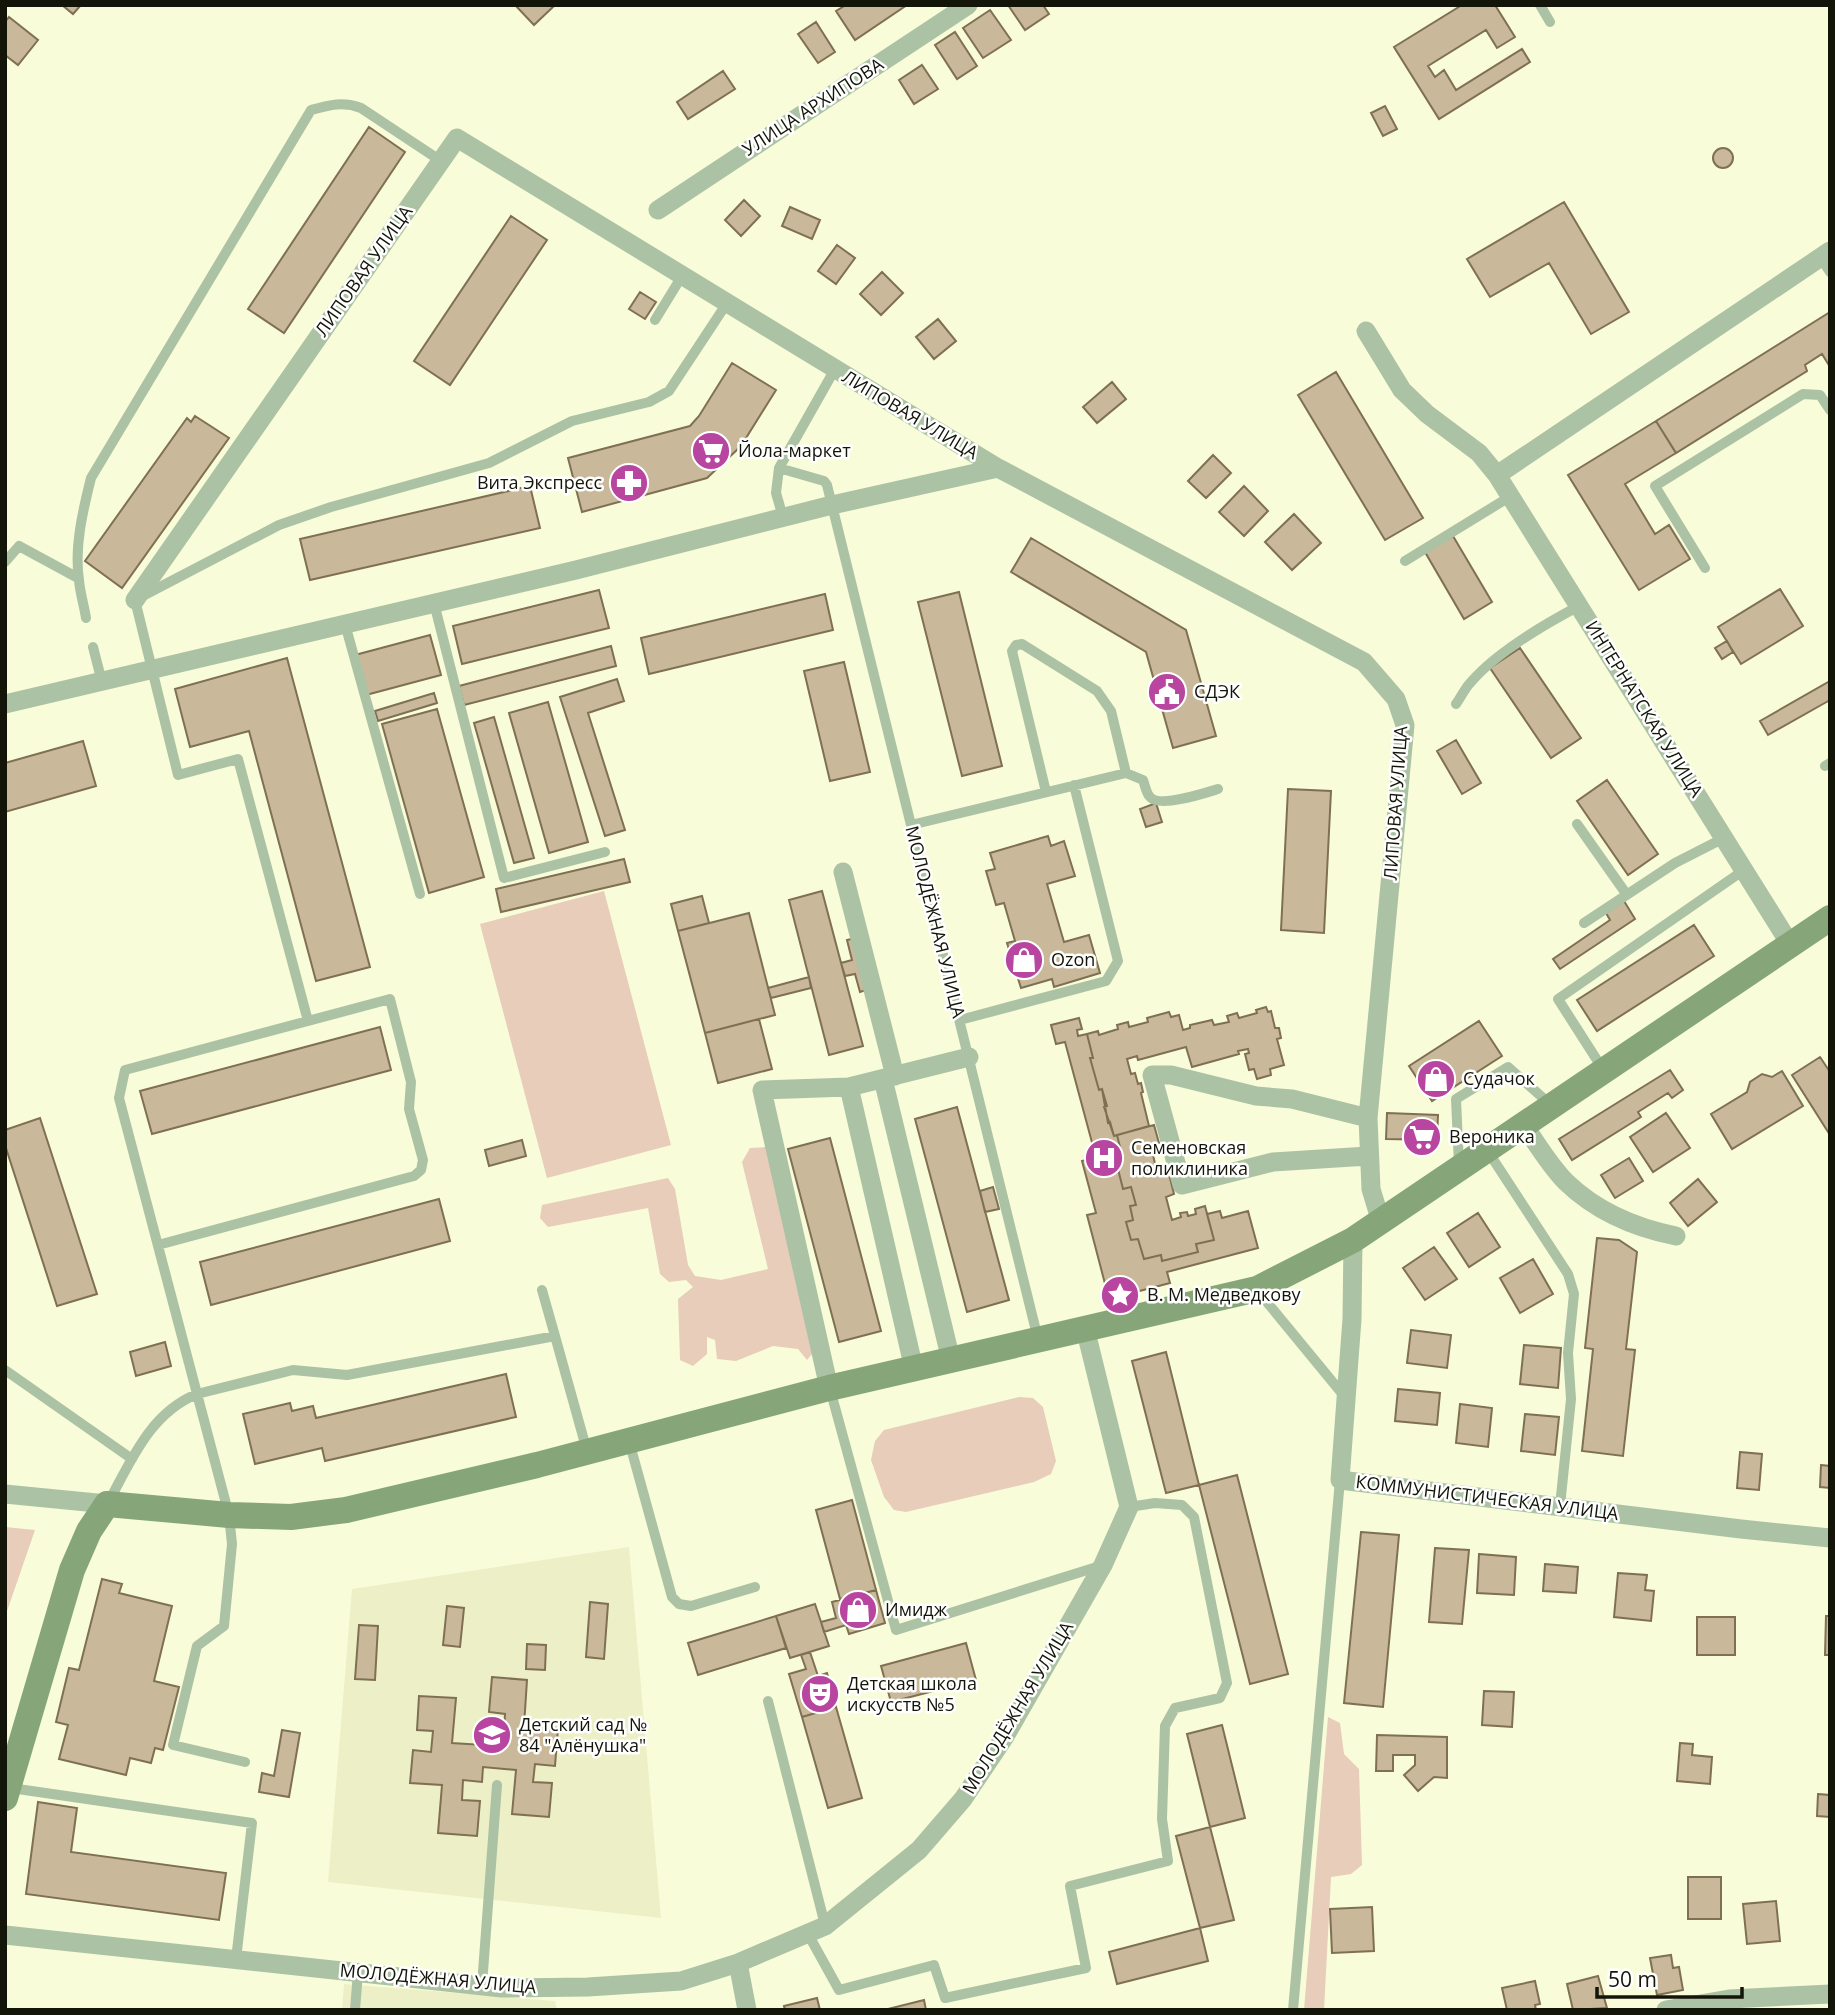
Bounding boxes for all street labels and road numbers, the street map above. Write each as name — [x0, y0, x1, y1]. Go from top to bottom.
street label: УЛИЦА АРХИПОВА — [737, 51, 888, 161]
street label: ЛИПОВАЯ УЛИЦА — [309, 200, 418, 341]
street label: ЛИПОВАЯ УЛИЦА — [838, 364, 983, 465]
street label: ИНТЕРНАТСКАЯ УЛИЦА — [1581, 616, 1709, 802]
street label: ЛИПОВАЯ УЛИЦА — [1378, 724, 1412, 881]
street label: МОЛОДЁЖНАЯ УЛИЦА — [900, 823, 972, 1021]
street label: КОММУНИСТИЧЕСКАЯ УЛИЦА — [1354, 1469, 1621, 1525]
street label: МОЛОДЁЖНАЯ УЛИЦА — [956, 1616, 1079, 1798]
street label: МОЛОДЁЖНАЯ УЛИЦА — [339, 1957, 538, 1999]

